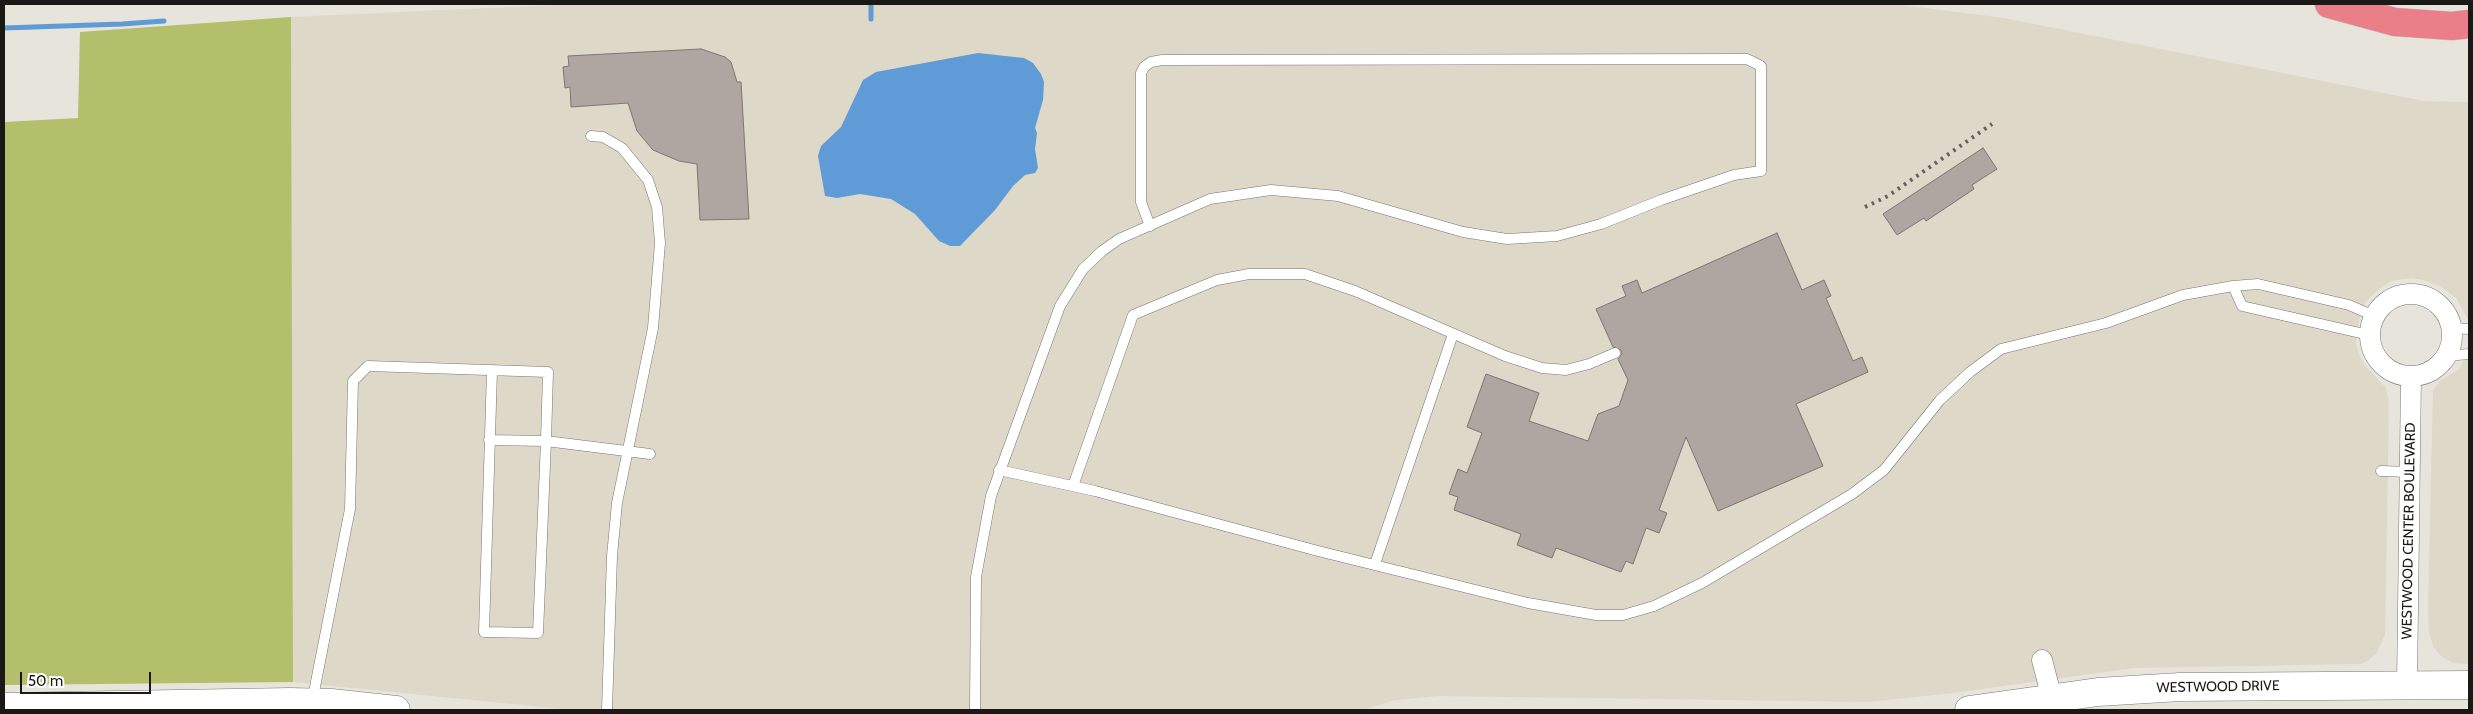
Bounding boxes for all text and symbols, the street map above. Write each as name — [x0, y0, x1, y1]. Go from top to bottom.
street label: WESTWOOD CENTER BOULEVARD — [2399, 422, 2419, 640]
scale bar — [22, 662, 154, 694]
text: 50 m — [28, 672, 63, 690]
street label: WESTWOOD DRIVE — [2156, 678, 2280, 696]

